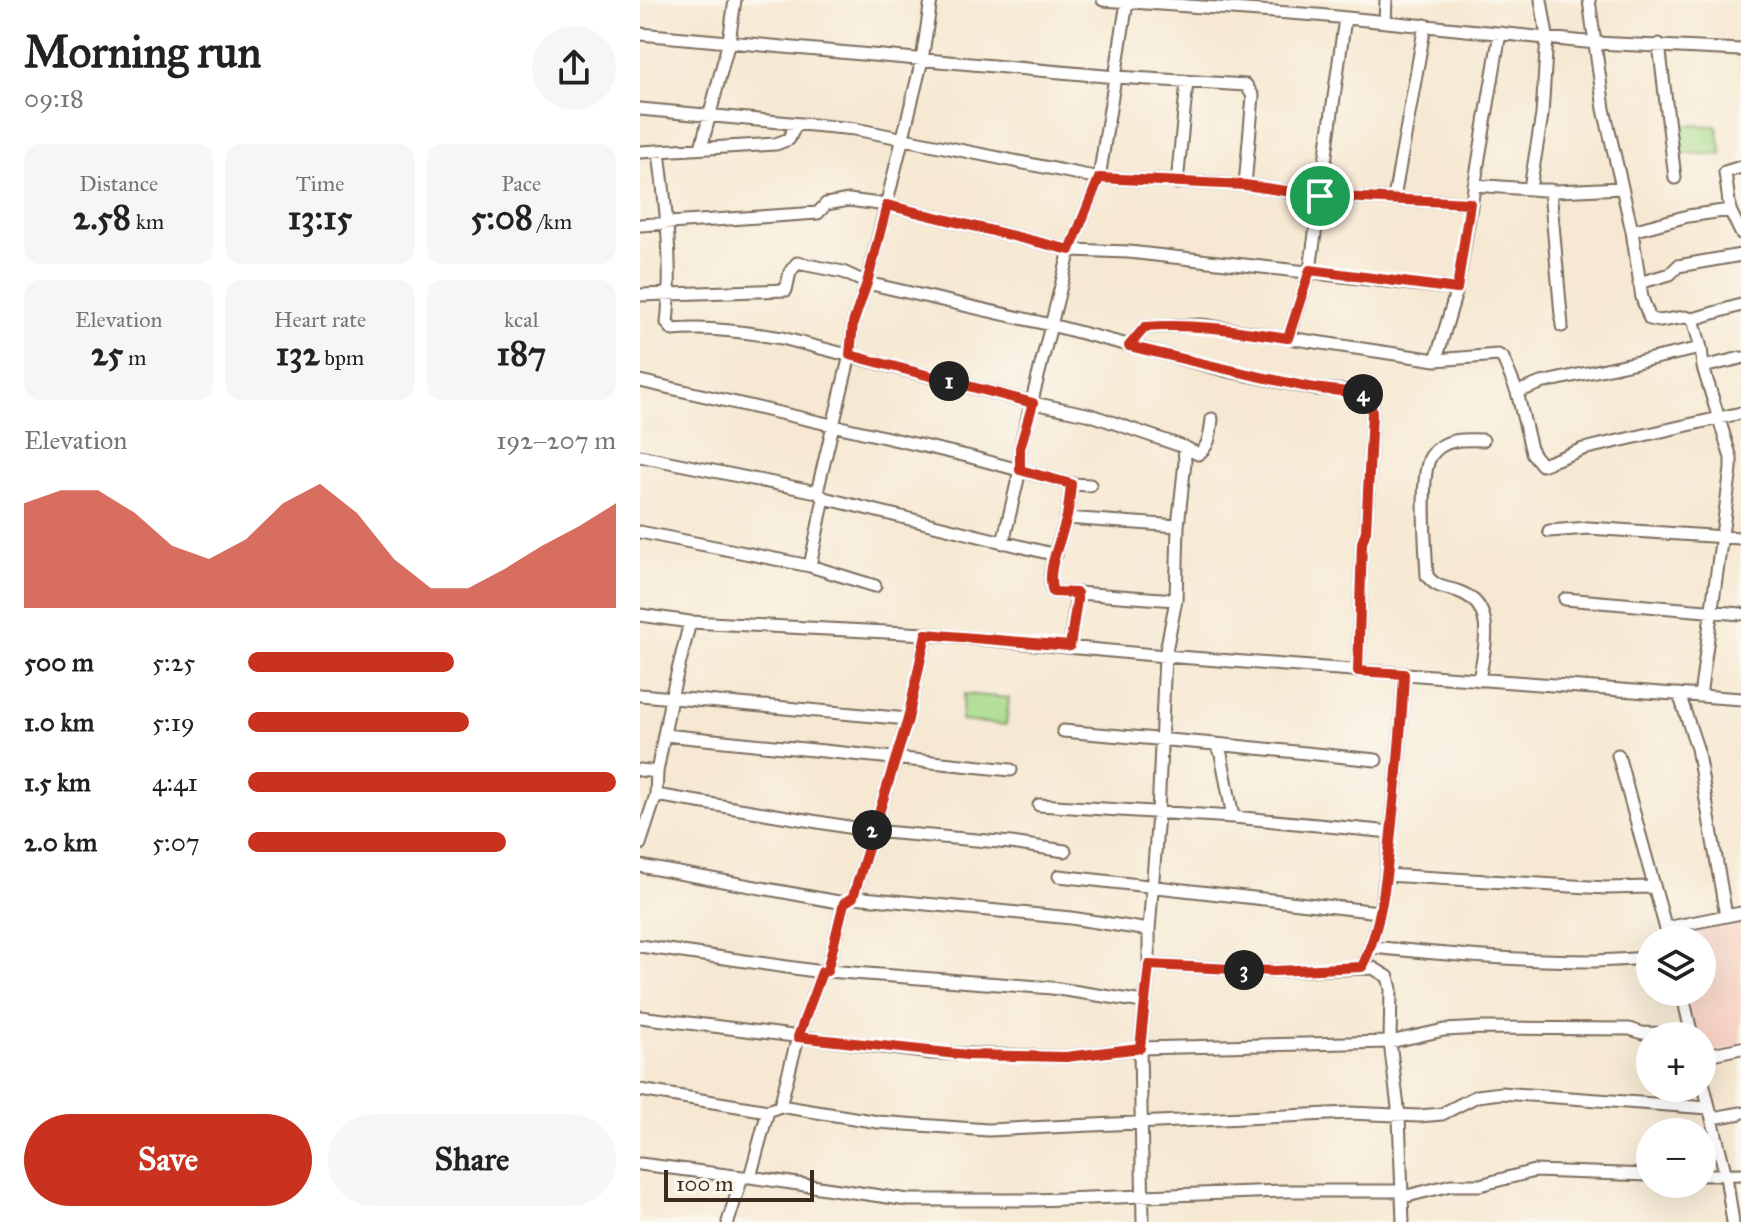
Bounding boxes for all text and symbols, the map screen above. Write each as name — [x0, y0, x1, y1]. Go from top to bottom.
text: Morning run — [24, 25, 261, 79]
button: share — [532, 26, 616, 110]
text: 09:18 — [24, 82, 84, 114]
pin — [1286, 162, 1354, 230]
text: Distance — [79, 170, 158, 197]
text: Time — [296, 170, 344, 197]
text: Pace — [501, 170, 541, 197]
icon: arrive — [1298, 174, 1342, 218]
text: 2.58 — [73, 197, 131, 238]
text: 13:15 — [288, 197, 352, 238]
text: 5:08 — [471, 197, 533, 238]
text: km — [131, 208, 164, 235]
text: /km — [533, 208, 572, 235]
text: Elevation — [75, 306, 162, 333]
text: Heart rate — [274, 306, 366, 333]
text: kcal — [504, 306, 539, 333]
text: 25 — [91, 333, 123, 374]
text: 132 — [276, 333, 319, 374]
text: 187 — [496, 333, 546, 374]
text: m — [123, 344, 146, 371]
text: bpm — [319, 344, 364, 371]
pin: 1 — [929, 361, 969, 401]
text: 1 — [945, 367, 953, 394]
pin: 4 — [1343, 374, 1383, 414]
text: 4 — [1357, 380, 1369, 407]
text: Elevation — [24, 424, 127, 456]
text: 192–207 m — [496, 424, 616, 456]
text: 500 m — [24, 646, 94, 678]
text: 5:25 — [152, 646, 195, 678]
text: 1.0 km — [24, 706, 94, 738]
text: 5:19 — [152, 706, 195, 738]
text: 1.5 km — [24, 766, 91, 798]
text: 4:41 — [152, 766, 198, 798]
pin: 2 — [852, 810, 892, 850]
text: 2 — [867, 816, 877, 843]
text: 2.0 km — [24, 826, 97, 858]
text: 5:07 — [152, 826, 200, 858]
map controls — [1636, 926, 1716, 1198]
button: layers — [1636, 926, 1716, 1006]
pin: 3 — [1224, 950, 1264, 990]
text: 3 — [1240, 956, 1248, 983]
button: + — [1636, 1022, 1716, 1102]
button: Save — [24, 1114, 312, 1206]
button: Share — [328, 1114, 616, 1206]
button: − — [1636, 1118, 1716, 1198]
scale bar — [664, 1166, 814, 1202]
text: 100 m — [676, 1170, 733, 1197]

